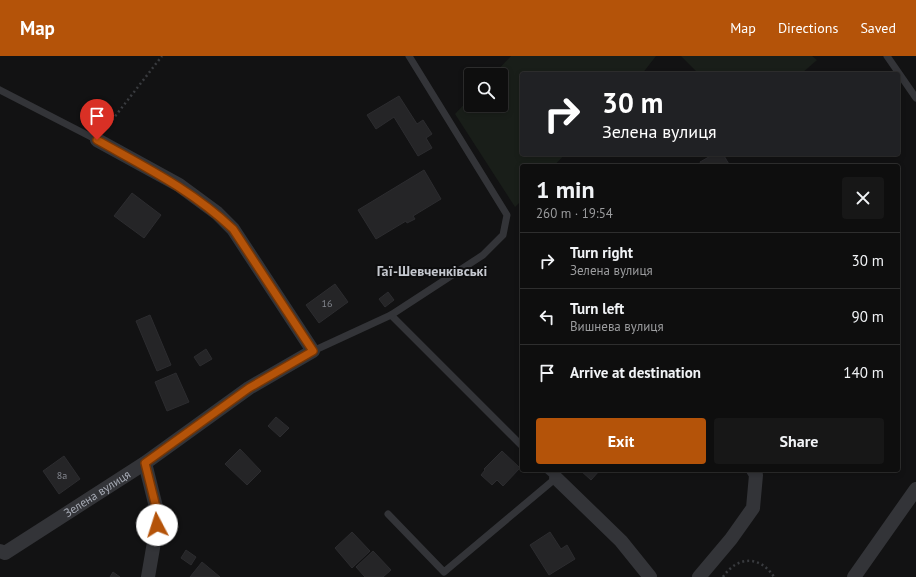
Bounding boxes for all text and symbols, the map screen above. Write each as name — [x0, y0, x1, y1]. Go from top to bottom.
text: Map — [20, 16, 55, 40]
text: Map — [730, 19, 756, 37]
text: Directions — [778, 19, 838, 37]
text: Saved — [860, 19, 896, 37]
map controls — [464, 68, 508, 112]
button: search — [464, 68, 508, 112]
text: 30 m — [602, 84, 663, 121]
icon: right — [536, 88, 588, 140]
pin — [80, 99, 114, 140]
icon: arrive — [86, 105, 108, 127]
text: Зелена вулиця — [602, 120, 717, 143]
text: 1 min — [536, 174, 595, 205]
button: close — [842, 177, 884, 219]
text: 260 m · 19:54 — [536, 205, 613, 222]
text: Turn right — [570, 243, 633, 262]
icon: right — [536, 250, 558, 272]
text: 30 m — [851, 251, 884, 270]
district label: Гаї-Шевченківські — [377, 262, 487, 280]
text: Зелена вулиця — [570, 262, 653, 279]
house number: 16 — [322, 297, 332, 310]
text: Turn left — [570, 299, 624, 318]
icon: left — [536, 306, 558, 328]
text: 90 m — [851, 307, 884, 326]
text: Вишнева вулиця — [570, 318, 664, 335]
icon: arrive — [536, 362, 558, 384]
text: Arrive at destination — [570, 363, 701, 382]
text: 140 m — [843, 363, 884, 382]
button: Exit — [536, 418, 706, 464]
button: Share — [714, 418, 884, 464]
street label: Зелена вулиця — [61, 466, 133, 520]
house number: 8а — [57, 469, 67, 482]
position arrow — [136, 504, 178, 546]

